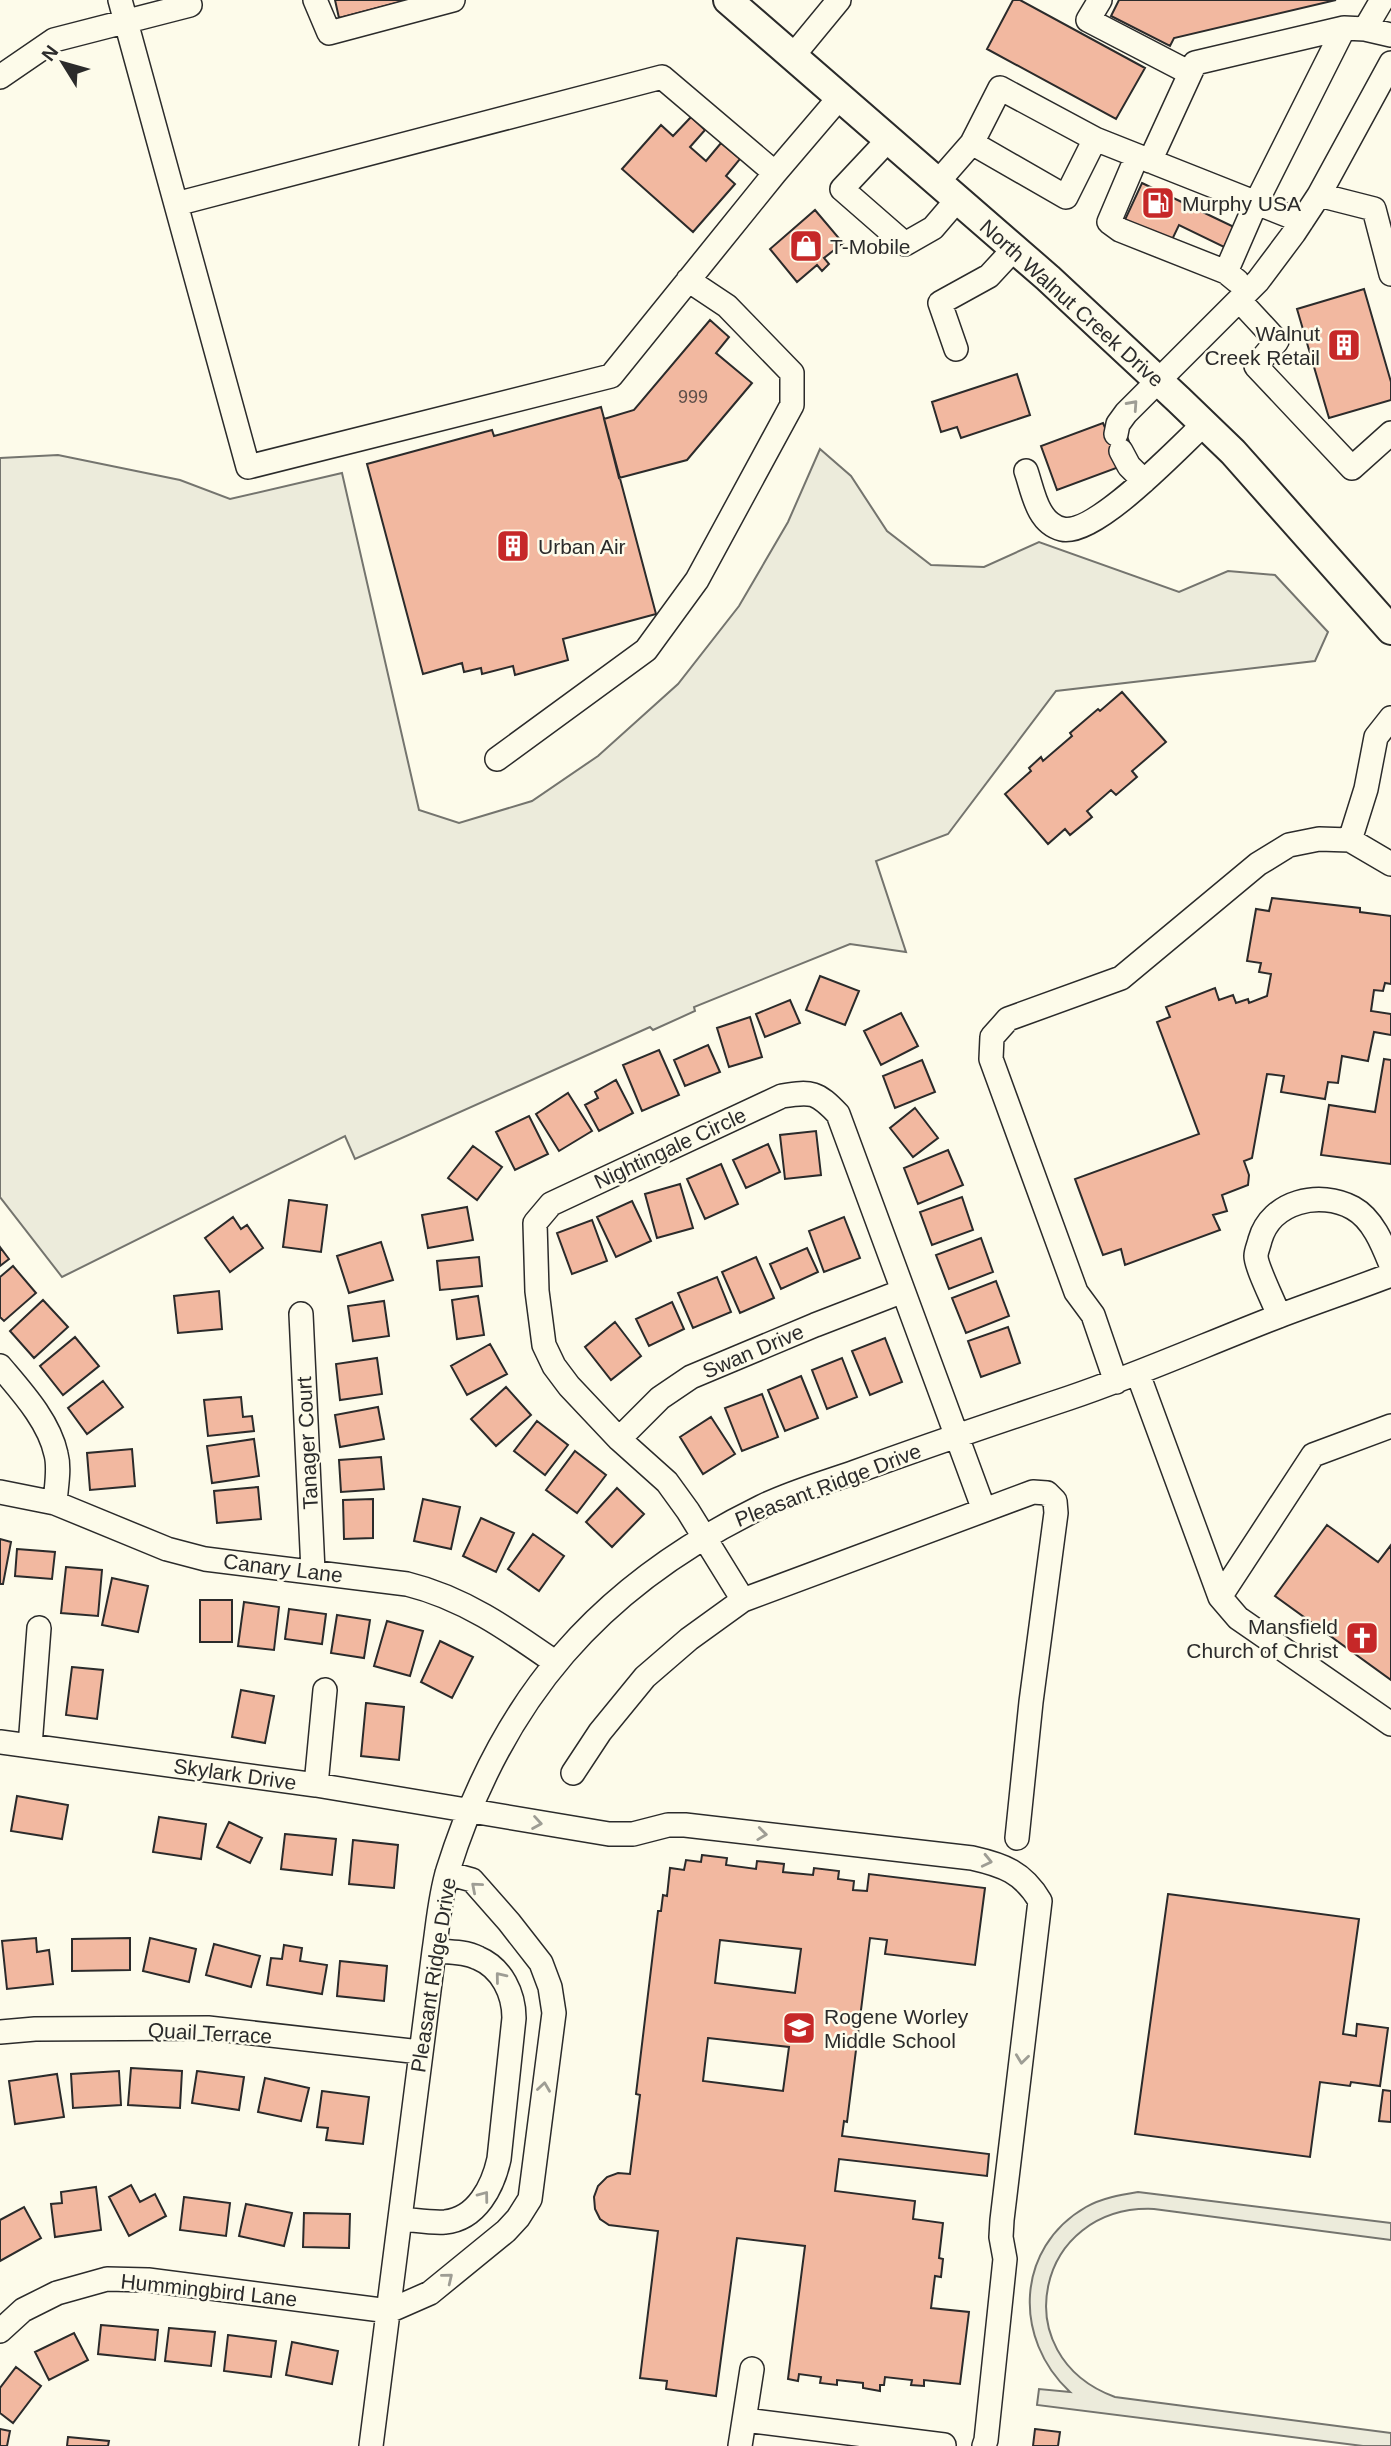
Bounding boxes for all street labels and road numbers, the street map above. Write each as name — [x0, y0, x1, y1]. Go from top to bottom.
street label: North Walnut Creek Drive — [976, 215, 1168, 391]
street label: Nightingale Circle — [591, 1103, 749, 1193]
street label: Swan Drive — [699, 1319, 807, 1383]
street label: Tanager Court — [292, 1376, 322, 1510]
street label: Pleasant Ridge Drive — [732, 1439, 924, 1531]
street label: Canary Lane — [222, 1549, 344, 1587]
street label: Skylark Drive — [172, 1754, 298, 1794]
street label: Pleasant Ridge Drive — [406, 1876, 460, 2074]
street label: Quail Terrace — [147, 2018, 273, 2048]
street label: Hummingbird Lane — [120, 2269, 298, 2311]

